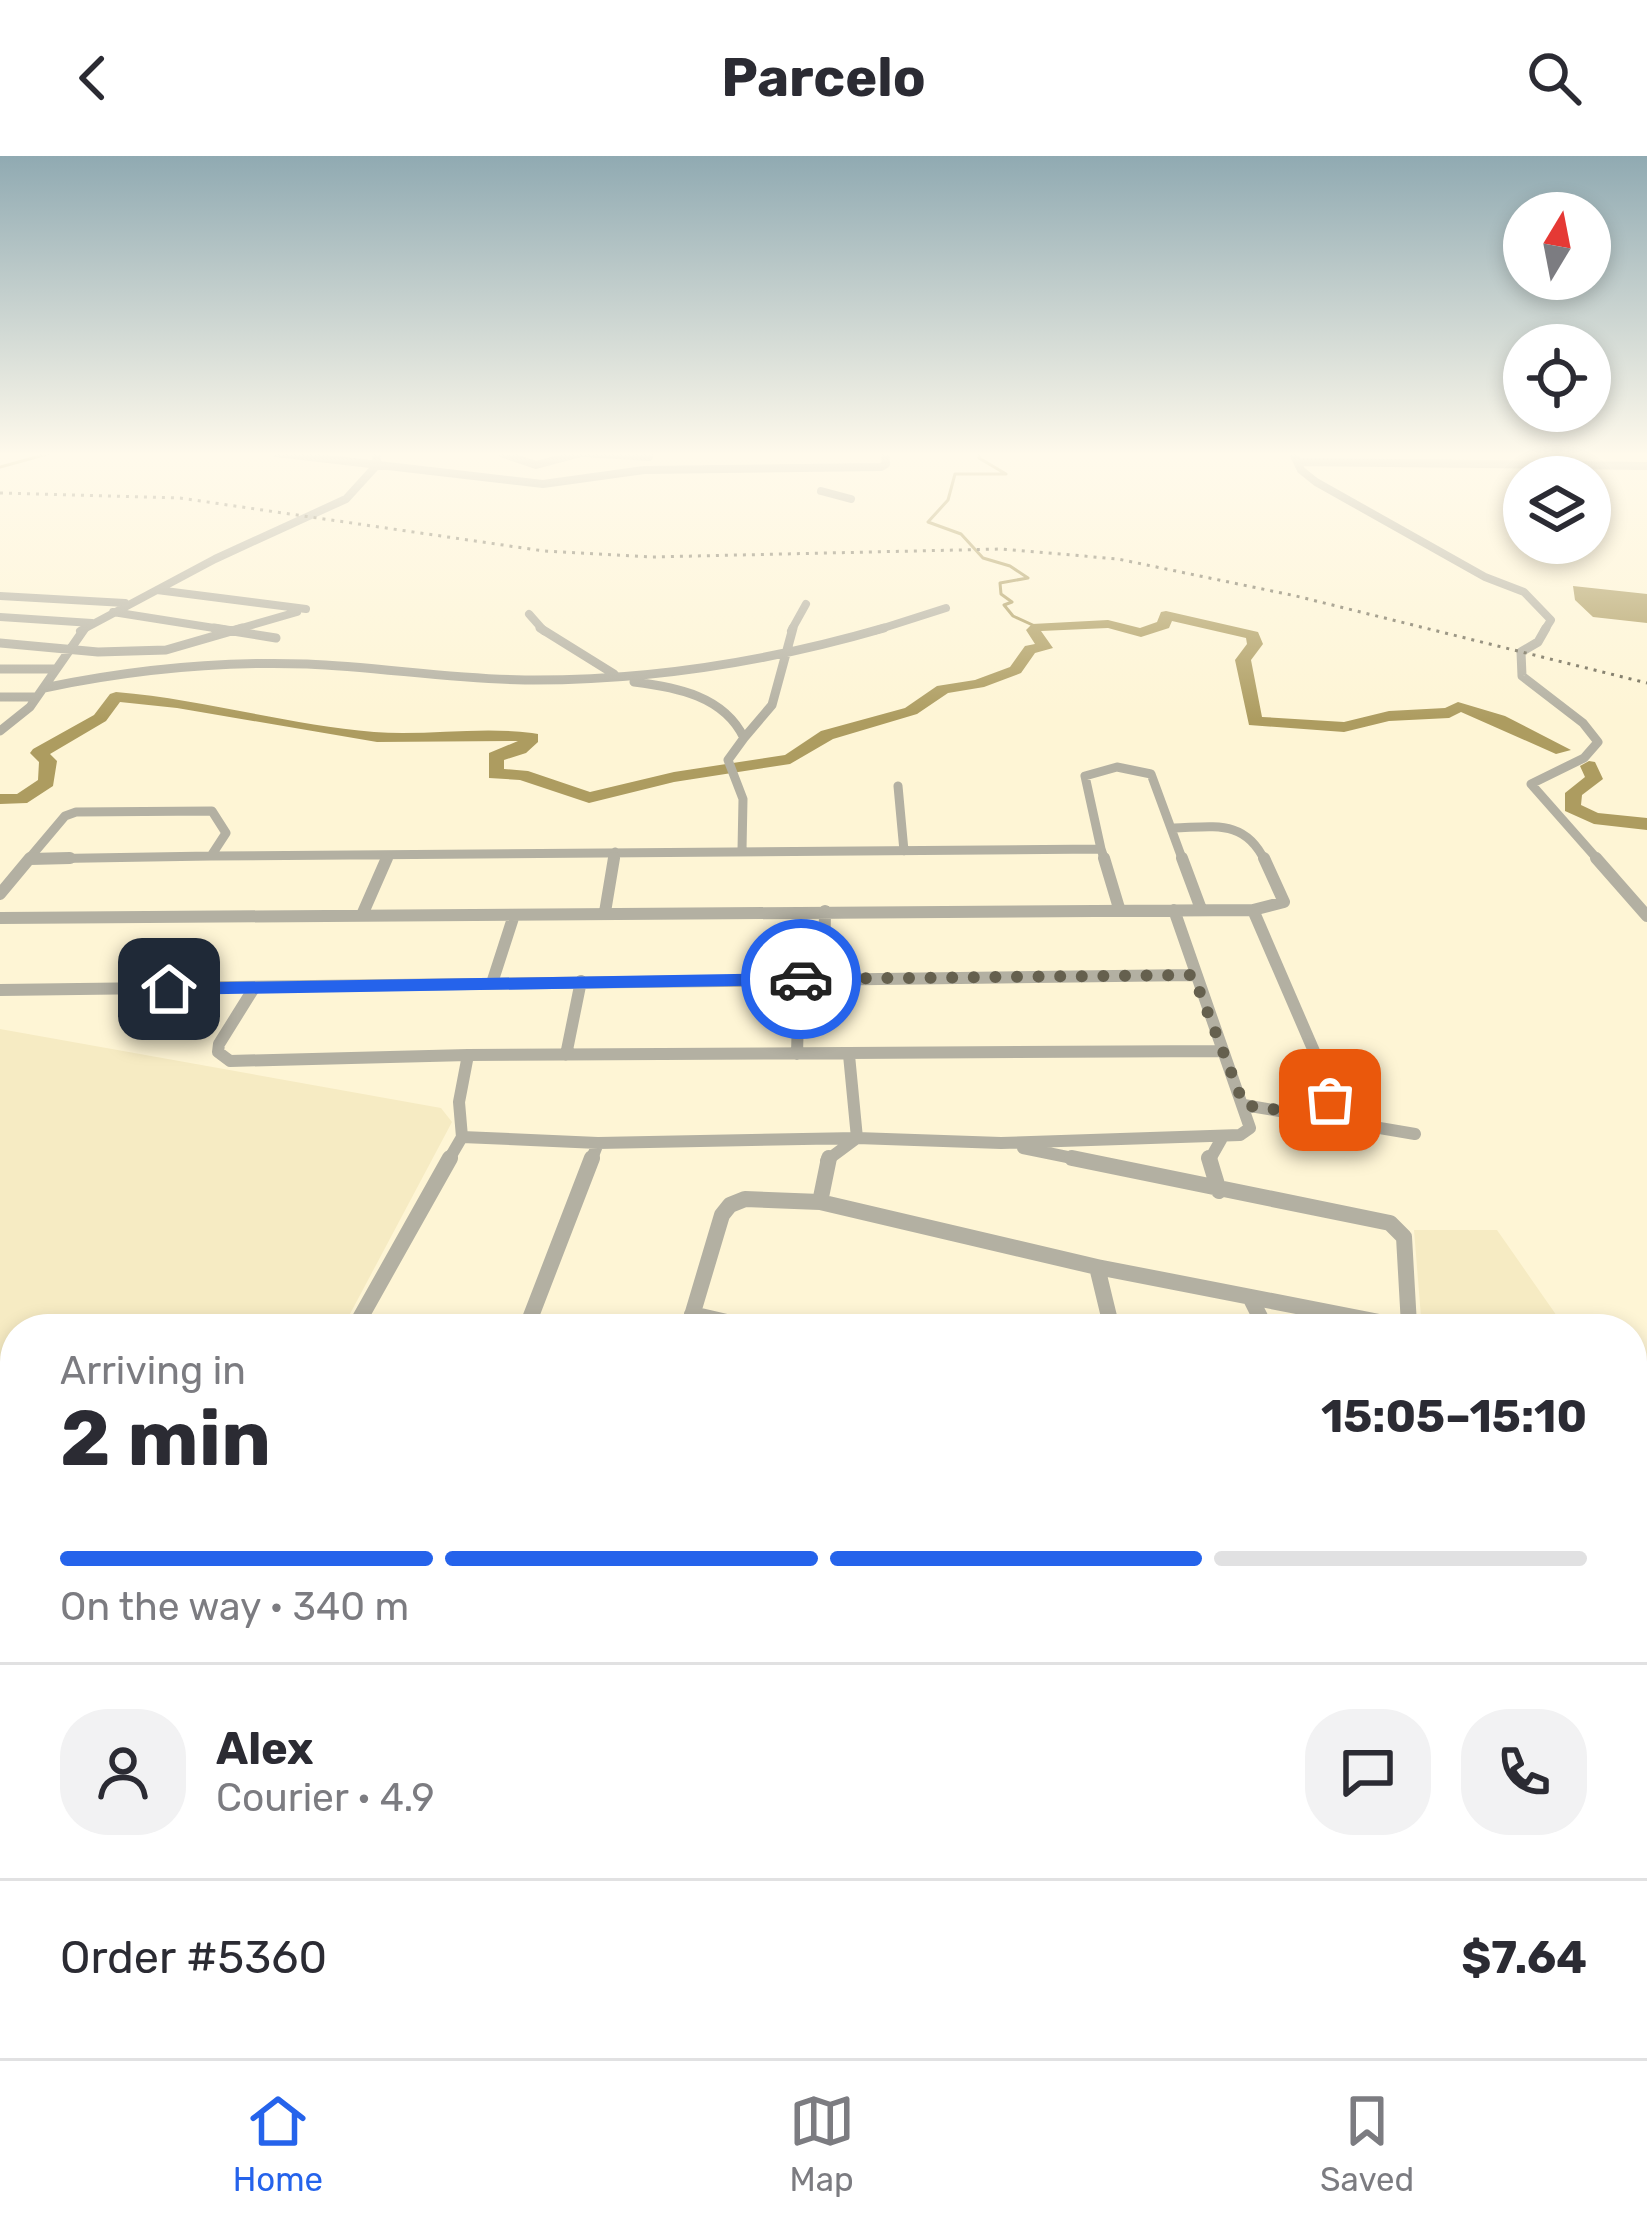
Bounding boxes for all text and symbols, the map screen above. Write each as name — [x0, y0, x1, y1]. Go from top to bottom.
icon: back — [60, 45, 126, 111]
icon: search — [1521, 45, 1587, 111]
text: Parcelo — [721, 46, 926, 110]
north arrow — [1503, 192, 1611, 300]
map controls — [1503, 192, 1611, 564]
button: locate — [1503, 324, 1611, 432]
button: layers — [1503, 456, 1611, 564]
courier — [741, 919, 861, 1039]
pin — [118, 938, 220, 1040]
icon: car — [768, 946, 834, 1012]
icon: home — [136, 956, 202, 1022]
pin — [1279, 1049, 1381, 1151]
icon: bag — [1297, 1067, 1363, 1133]
text: Arriving in — [60, 1348, 246, 1394]
text: 15:05–15:10 — [1321, 1390, 1587, 1443]
text: 2 min — [60, 1392, 271, 1485]
text: On the way · 340 m — [60, 1584, 409, 1630]
button: person — [60, 1709, 186, 1835]
button: chat — [1305, 1709, 1431, 1835]
button: phone — [1461, 1709, 1587, 1835]
text: Alex — [216, 1722, 314, 1775]
text: Courier · 4.9 — [216, 1775, 435, 1821]
text: Order #5360 — [60, 1931, 327, 1984]
text: $7.64 — [1461, 1931, 1587, 1984]
tab: Home — [233, 2088, 323, 2199]
tab: Map — [789, 2088, 855, 2199]
tab: Saved — [1320, 2088, 1414, 2199]

